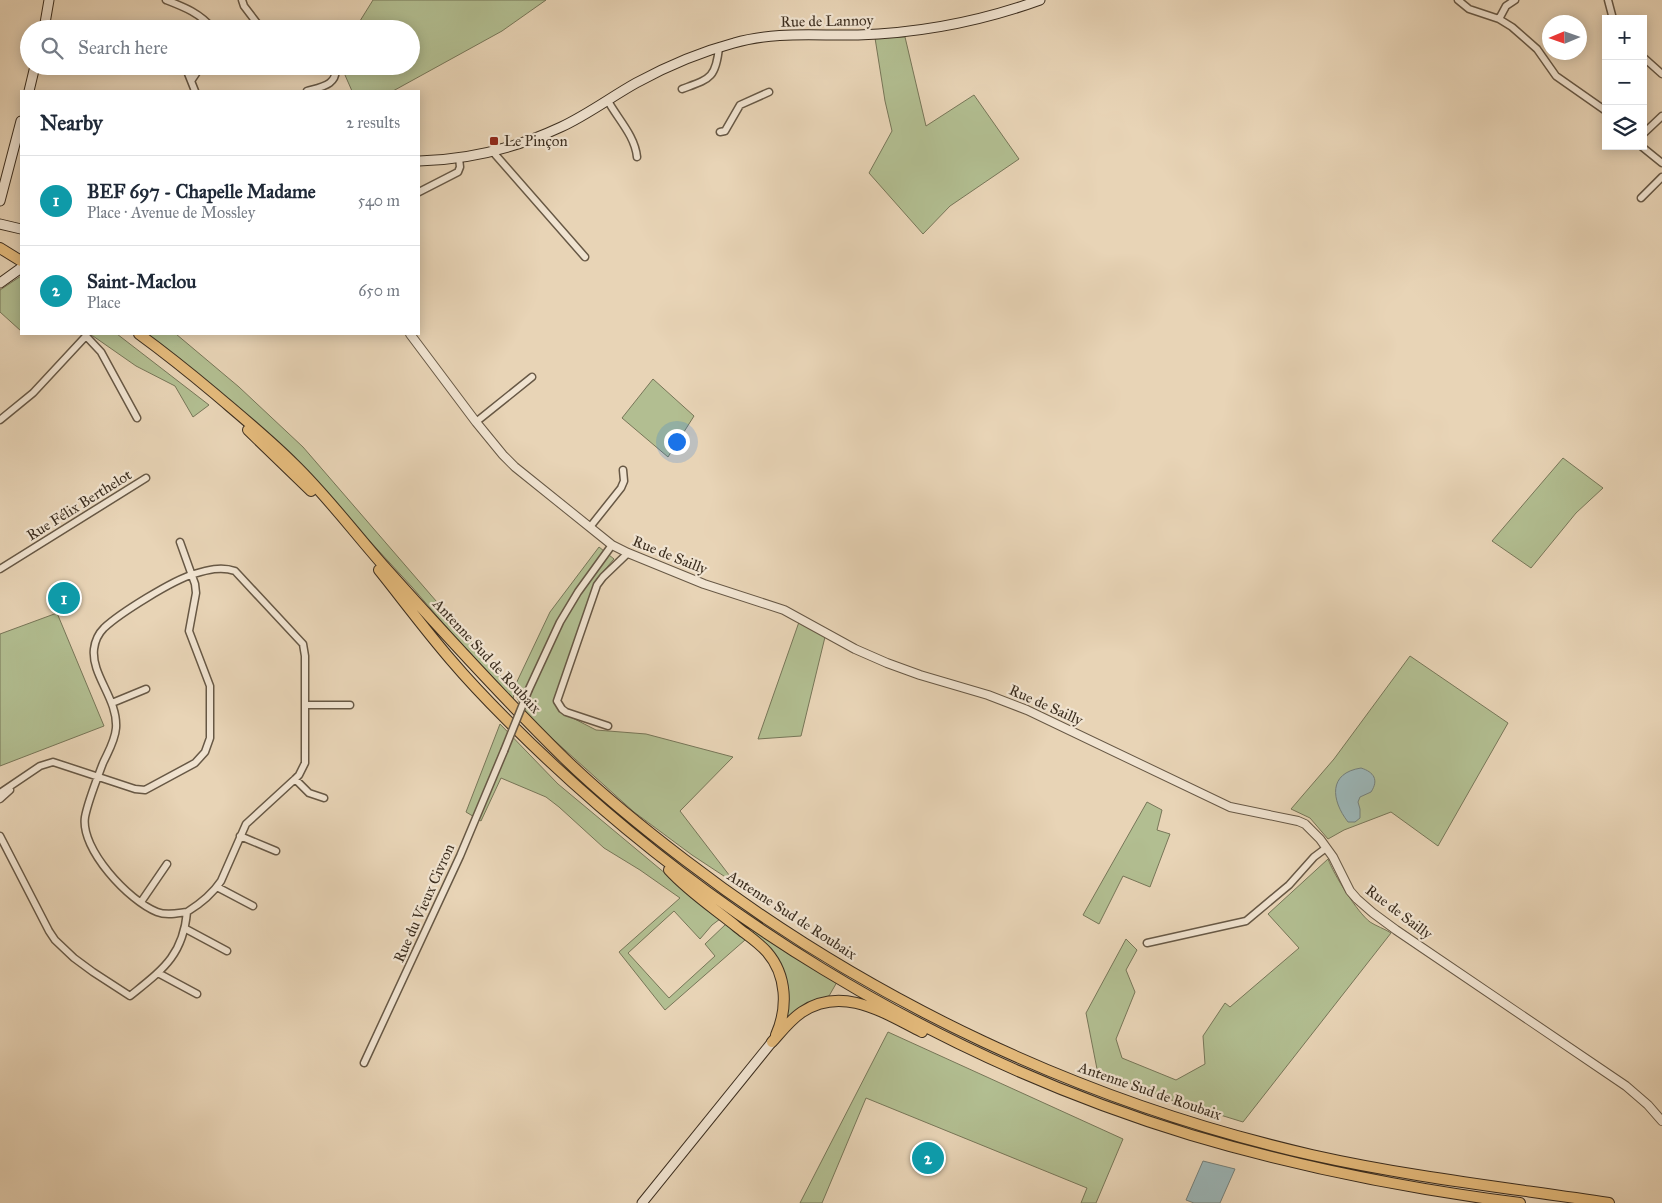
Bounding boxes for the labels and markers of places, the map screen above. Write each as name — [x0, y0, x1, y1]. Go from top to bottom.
place label: Le Pinçon — [504, 132, 568, 150]
marker: Le Pinçon — [488, 135, 500, 147]
pin: 1 — [48, 579, 80, 617]
pin: 2 — [912, 1139, 944, 1177]

